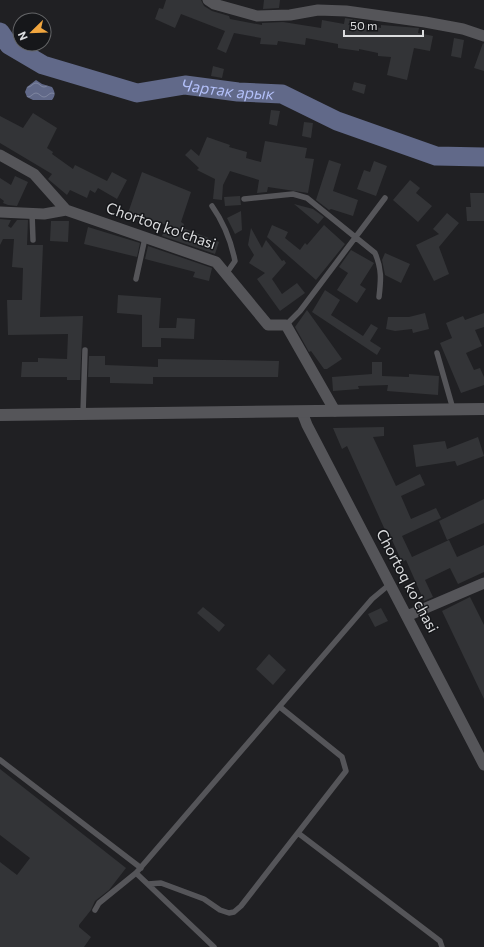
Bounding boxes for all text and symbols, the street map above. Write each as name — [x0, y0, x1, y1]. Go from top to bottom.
north arrow — [12, 12, 52, 52]
scale bar — [344, 12, 423, 38]
text: 50 m — [350, 18, 378, 32]
text: N — [15, 30, 30, 42]
water label: Чартак арык — [180, 75, 275, 103]
street label: Chortoq ko'chasi — [104, 198, 219, 252]
street label: Chortoq ko'chasi — [373, 526, 443, 635]

